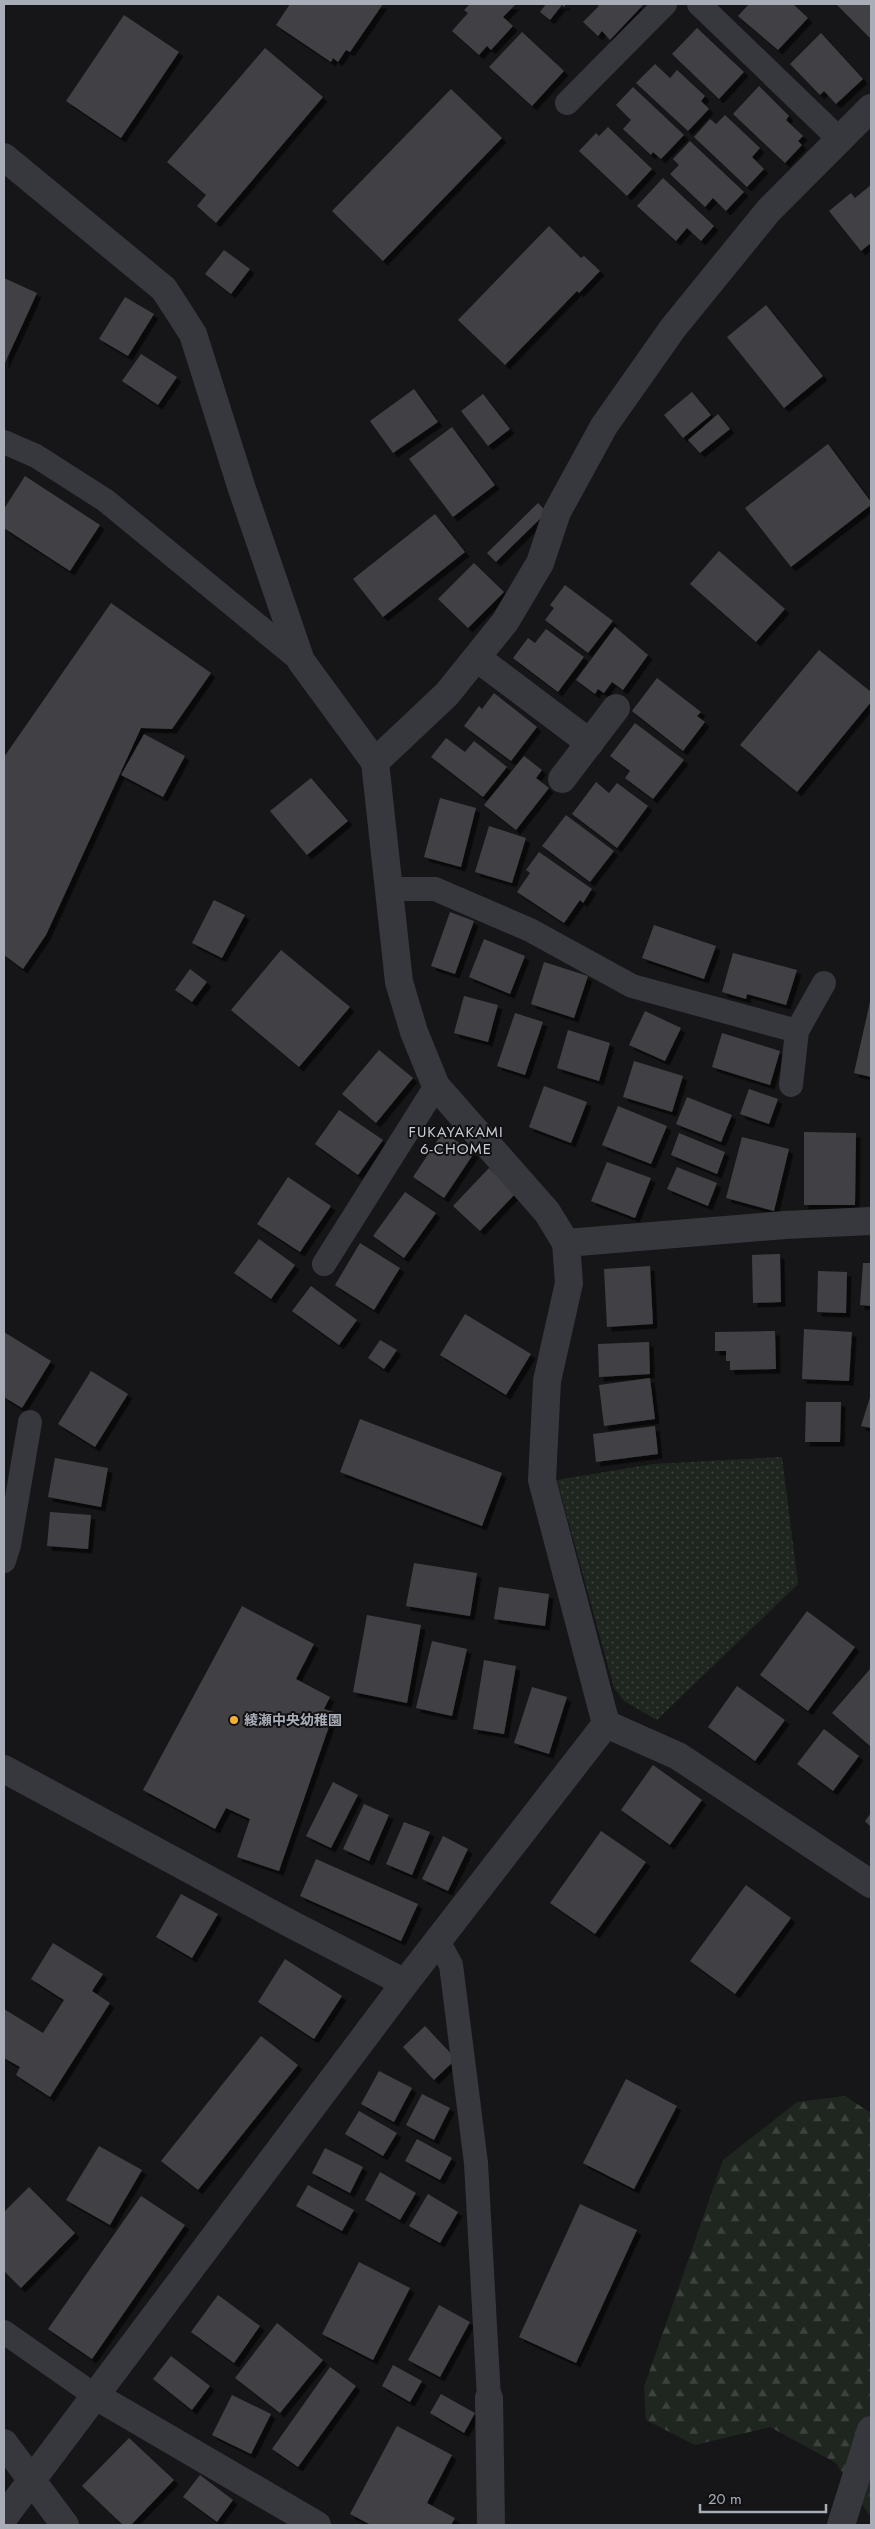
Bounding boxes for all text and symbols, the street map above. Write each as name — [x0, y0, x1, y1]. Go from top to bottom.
district label: FUKAYAKAMI 6-CHOME — [408, 1121, 504, 1160]
place label: 綾瀬中央幼稚園 — [244, 1710, 342, 1730]
marker: 綾瀬中央幼稚園 — [228, 1714, 240, 1726]
scale bar — [700, 2482, 826, 2514]
text: 20 m — [708, 2488, 742, 2510]

